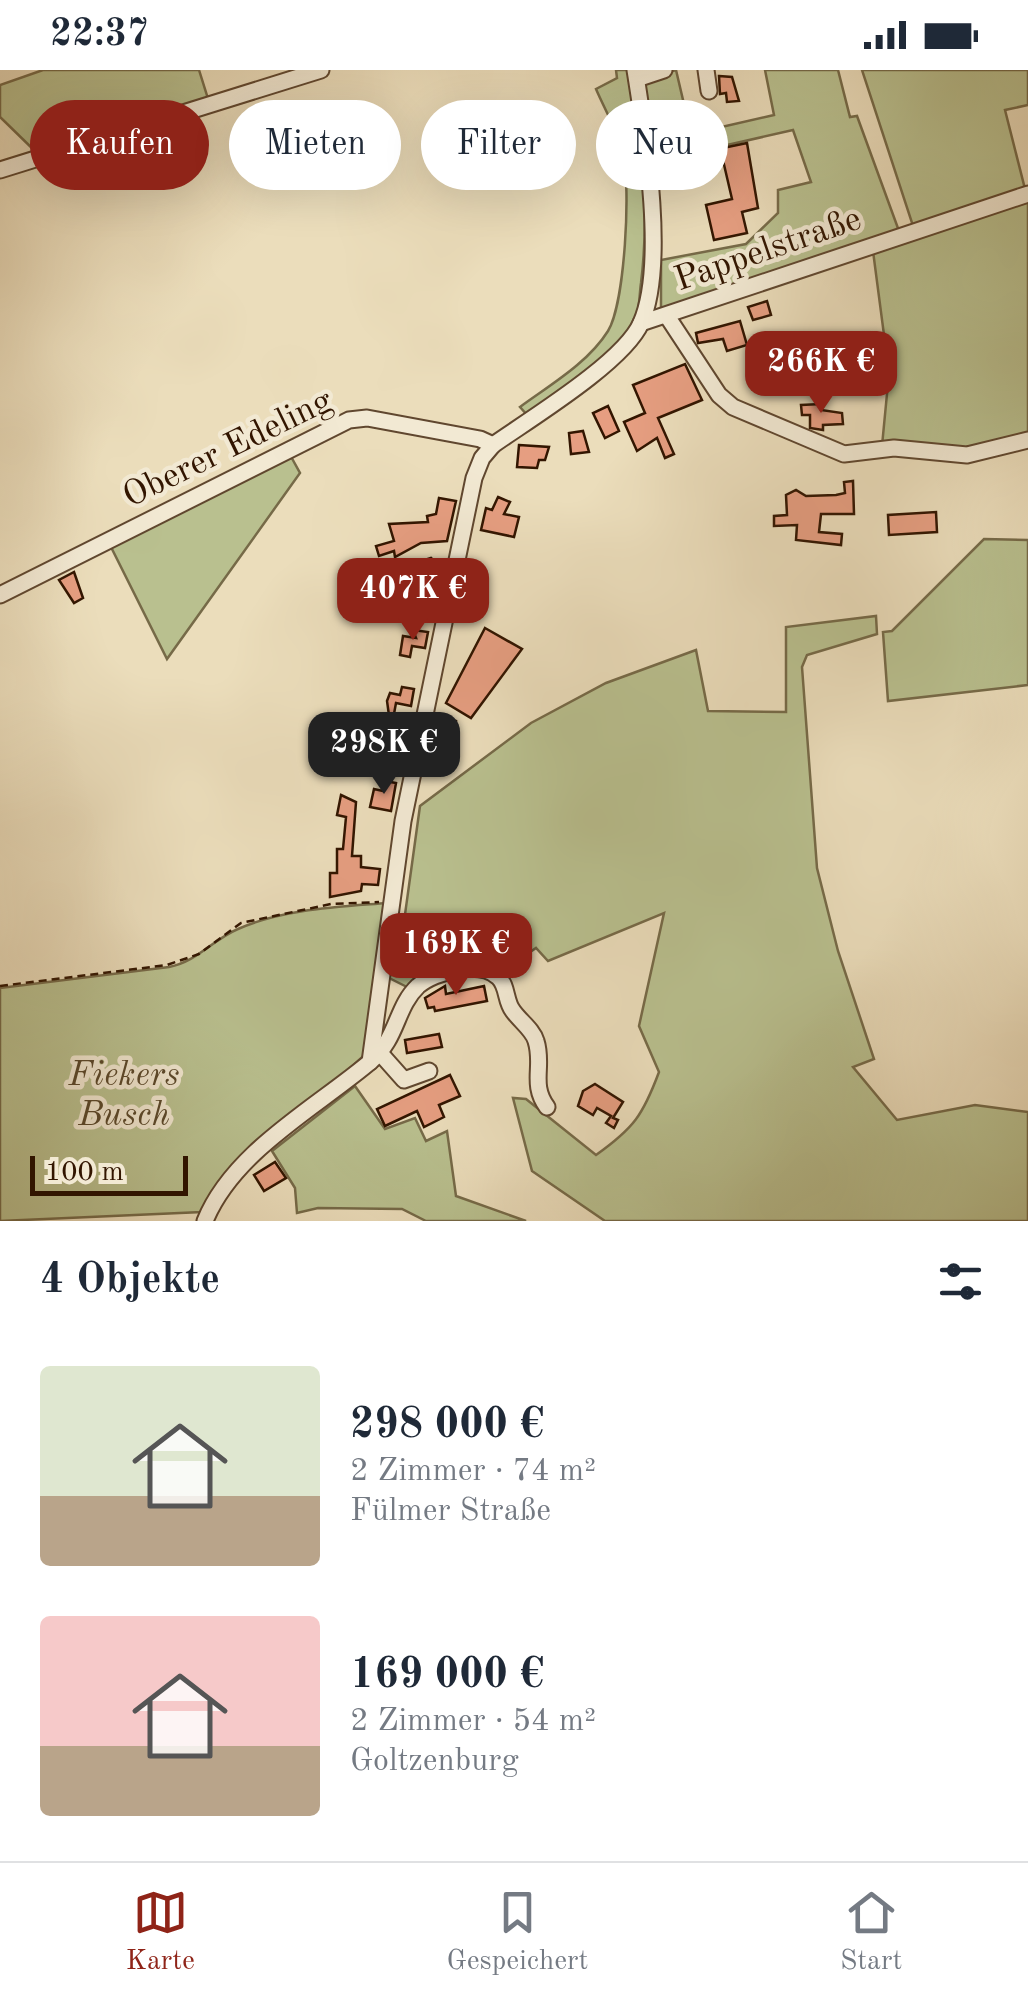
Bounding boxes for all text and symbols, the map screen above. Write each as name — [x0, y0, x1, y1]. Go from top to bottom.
text: 22:37 — [50, 16, 149, 54]
chip: Kaufen — [30, 100, 209, 190]
chip: Mieten — [229, 100, 401, 190]
chip: Filter — [421, 100, 576, 190]
chip: Neu — [596, 100, 728, 190]
street label: Pappelstraße — [670, 202, 866, 298]
pin: 266K € — [740, 331, 902, 416]
text: 266K € — [767, 347, 875, 379]
street label: Oberer Edeling — [118, 383, 338, 515]
pin: 407K € — [332, 558, 494, 643]
text: 407K € — [359, 574, 467, 606]
pin: 298K € — [303, 712, 465, 797]
text: 298K € — [330, 728, 438, 760]
pin: 169K € — [375, 913, 537, 998]
text: 169K € — [402, 929, 510, 961]
park label: Fiekers Busch — [67, 1058, 180, 1133]
scale bar — [30, 1151, 188, 1196]
text: 100 m — [45, 1159, 124, 1187]
icon: filters — [933, 1254, 988, 1309]
text: 4 Objekte — [40, 1260, 220, 1302]
text: 298 000 € — [350, 1405, 544, 1447]
icon: home — [120, 1406, 240, 1526]
text: 2 Zimmer · 74 m² — [350, 1456, 596, 1488]
text: Fülmer Straße — [350, 1496, 551, 1528]
text: 169 000 € — [350, 1655, 544, 1697]
icon: home — [120, 1656, 240, 1776]
text: 2 Zimmer · 54 m² — [350, 1706, 596, 1738]
text: Goltzenburg — [350, 1746, 519, 1778]
tab: Karte — [126, 1885, 195, 1980]
tab: Gespeichert — [447, 1885, 588, 1980]
tab: Start — [840, 1885, 902, 1980]

